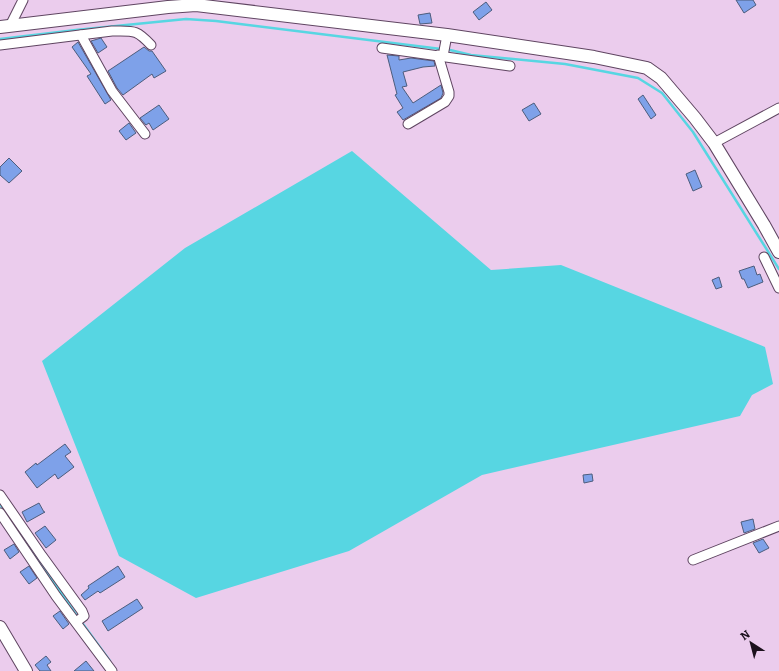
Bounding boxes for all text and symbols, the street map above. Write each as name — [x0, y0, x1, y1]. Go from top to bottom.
north arrow — [731, 623, 771, 663]
text: N — [738, 627, 753, 643]

